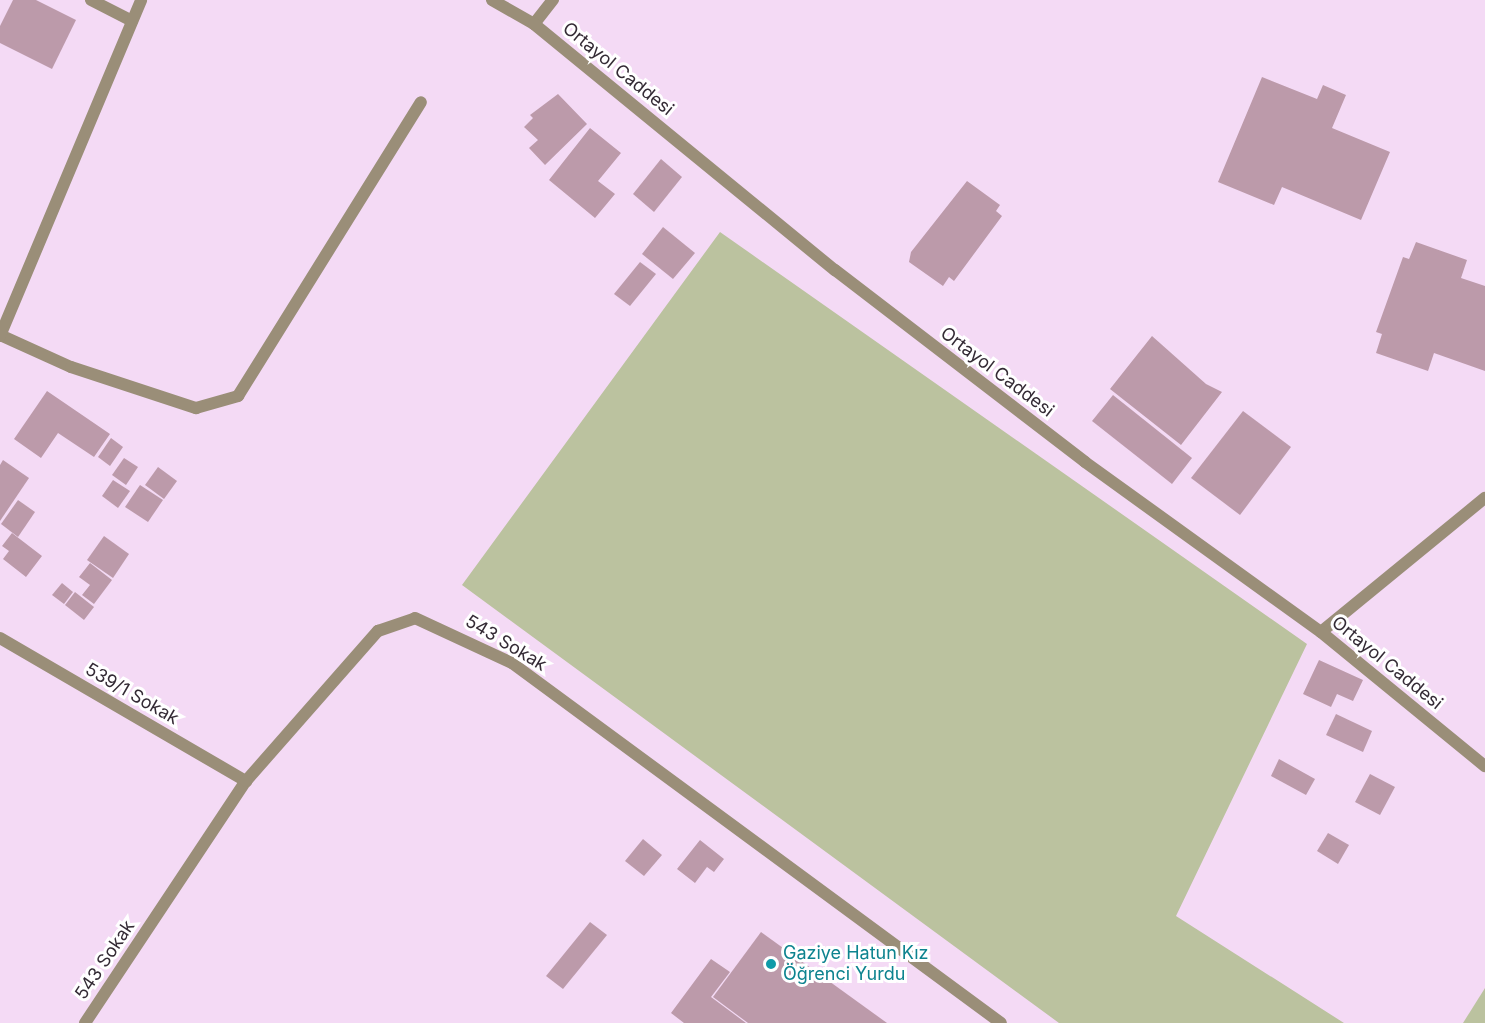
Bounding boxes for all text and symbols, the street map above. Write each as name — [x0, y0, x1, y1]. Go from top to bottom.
street label: Ortayol Caddesi — [558, 18, 678, 120]
street label: Ortayol Caddesi — [936, 322, 1058, 422]
street label: 543 Sokak — [461, 610, 551, 676]
street label: Ortayol Caddesi — [1327, 612, 1447, 714]
street label: 539/1 Sokak — [81, 659, 183, 729]
street label: 543 Sokak — [71, 916, 139, 1004]
place label: Gaziye Hatun Kız Öğrenci Yurdu — [783, 943, 929, 986]
marker: Gaziye Hatun Kız Öğrenci Yurdu — [764, 957, 778, 971]

